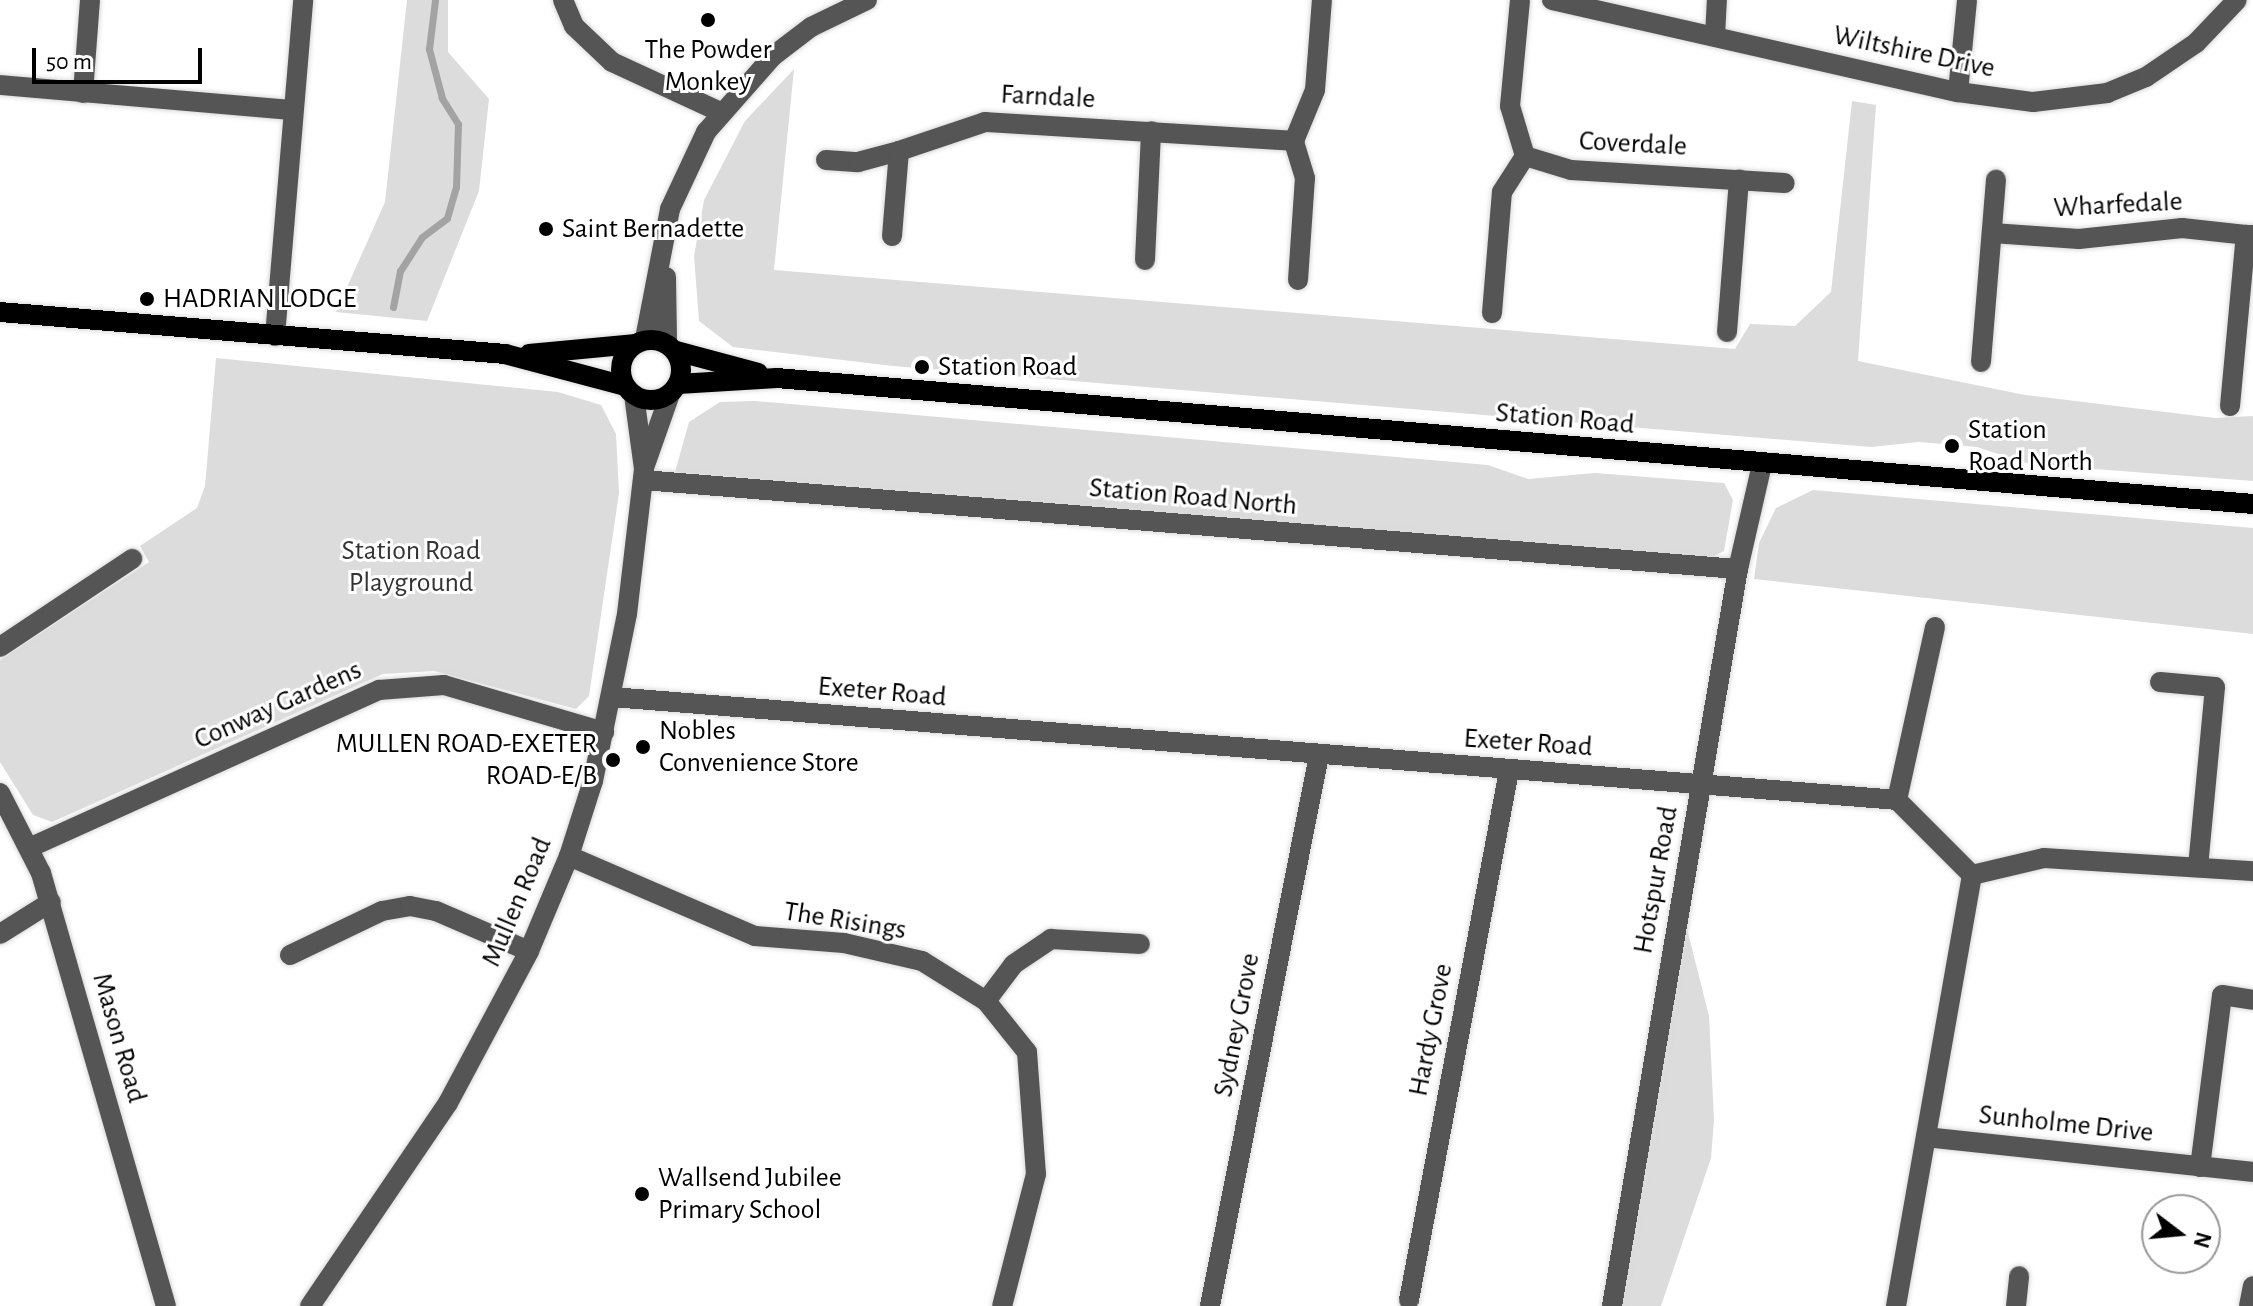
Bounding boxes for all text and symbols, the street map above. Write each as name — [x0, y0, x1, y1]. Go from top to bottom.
marker: The Powder Monkey — [699, 11, 717, 29]
street label: Wiltshire Drive — [1830, 19, 1998, 85]
scale bar — [36, 32, 206, 82]
place label: The Powder Monkey — [644, 33, 772, 99]
text: 50 m — [46, 50, 92, 74]
street label: Farndale — [1000, 78, 1096, 116]
street label: Coverdale — [1578, 124, 1688, 164]
street label: Wharfedale — [2053, 185, 2183, 225]
place label: Saint Bernadette — [562, 212, 744, 246]
marker: Saint Bernadette — [537, 220, 555, 238]
place label: HADRIAN LODGE — [163, 282, 356, 316]
marker: HADRIAN LODGE — [138, 290, 156, 308]
place label: Station Road — [938, 350, 1077, 384]
marker: Station Road — [913, 358, 931, 376]
street label: Station Road — [1494, 396, 1636, 442]
place label: Station Road North — [1968, 413, 2093, 479]
marker: Station Road North — [1943, 437, 1961, 455]
street label: Station Road North — [1088, 471, 1298, 523]
park label: Station Road Playground — [341, 534, 481, 600]
street label: Conway Gardens — [189, 653, 367, 757]
street label: Exeter Road — [816, 670, 948, 714]
place label: Nobles Convenience Store — [659, 714, 859, 780]
street label: Exeter Road — [1463, 722, 1593, 764]
place label: MULLEN ROAD-EXETER ROAD-E/B — [336, 727, 597, 793]
marker: Nobles Convenience Store — [634, 738, 652, 756]
marker: MULLEN ROAD-EXETER ROAD-E/B — [604, 751, 622, 769]
street label: Hotspur Road — [1626, 804, 1686, 956]
street label: Mullen Road — [475, 832, 559, 972]
street label: The Risings — [781, 895, 909, 947]
street label: Sydney Grove — [1207, 950, 1267, 1100]
street label: Hardy Grove — [1402, 961, 1460, 1099]
street label: Mason Road — [84, 969, 154, 1107]
street label: Sunholme Drive — [1977, 1098, 2155, 1150]
place label: Wallsend Jubilee Primary School — [658, 1161, 842, 1227]
marker: Wallsend Jubilee Primary School — [633, 1185, 651, 1203]
north arrow — [2141, 1194, 2221, 1274]
text: N — [2189, 1230, 2215, 1250]

